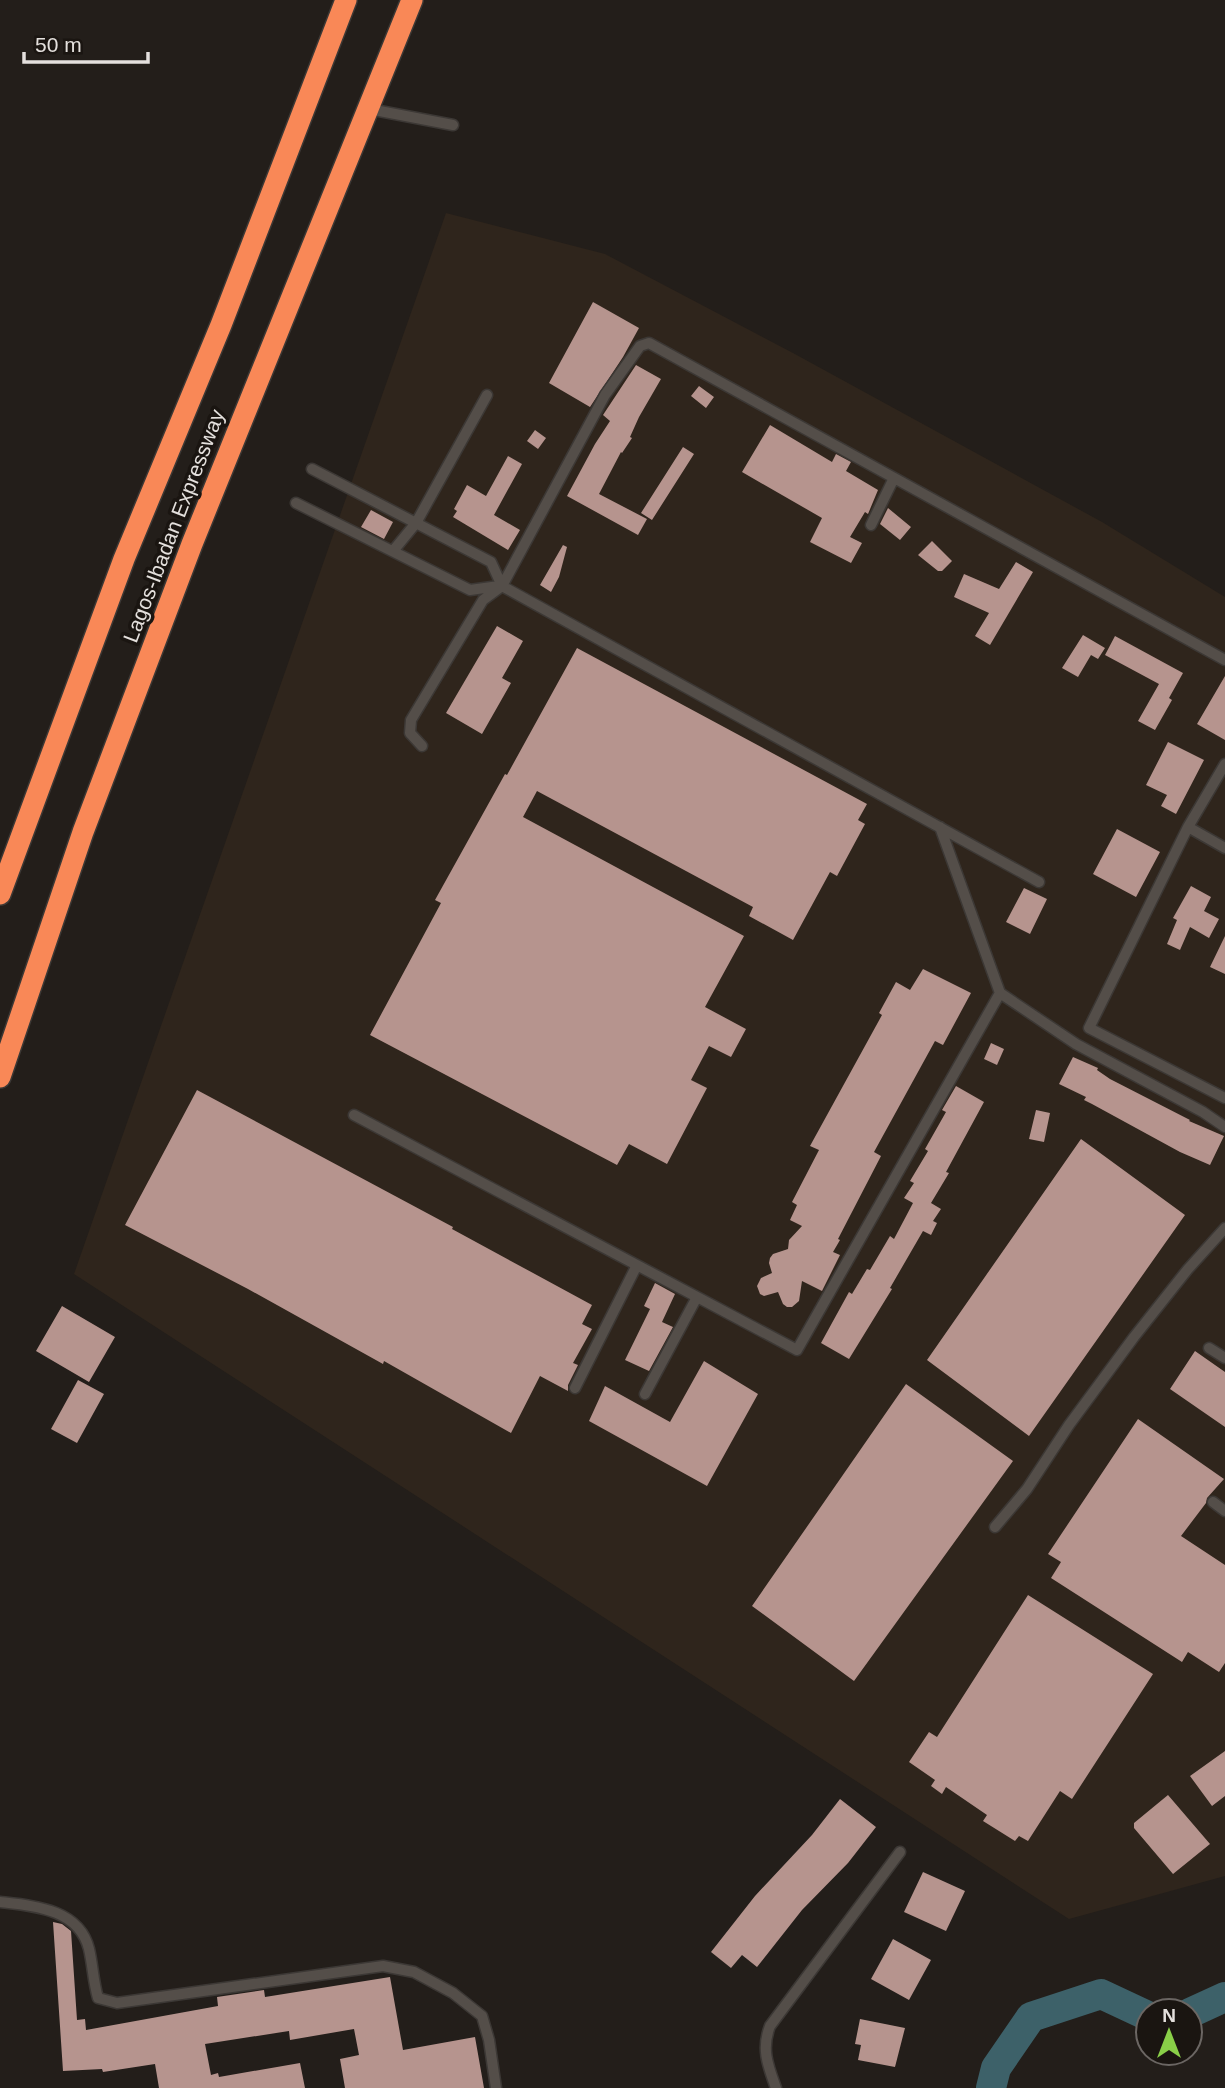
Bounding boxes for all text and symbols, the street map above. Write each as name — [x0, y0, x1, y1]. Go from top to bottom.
scale bar — [24, 21, 149, 65]
text: 50 m — [35, 33, 82, 56]
street label: Lagos-Ibadan Expressway — [118, 406, 229, 645]
north arrow — [1134, 1997, 1204, 2067]
text: N — [1162, 2005, 1176, 2026]

